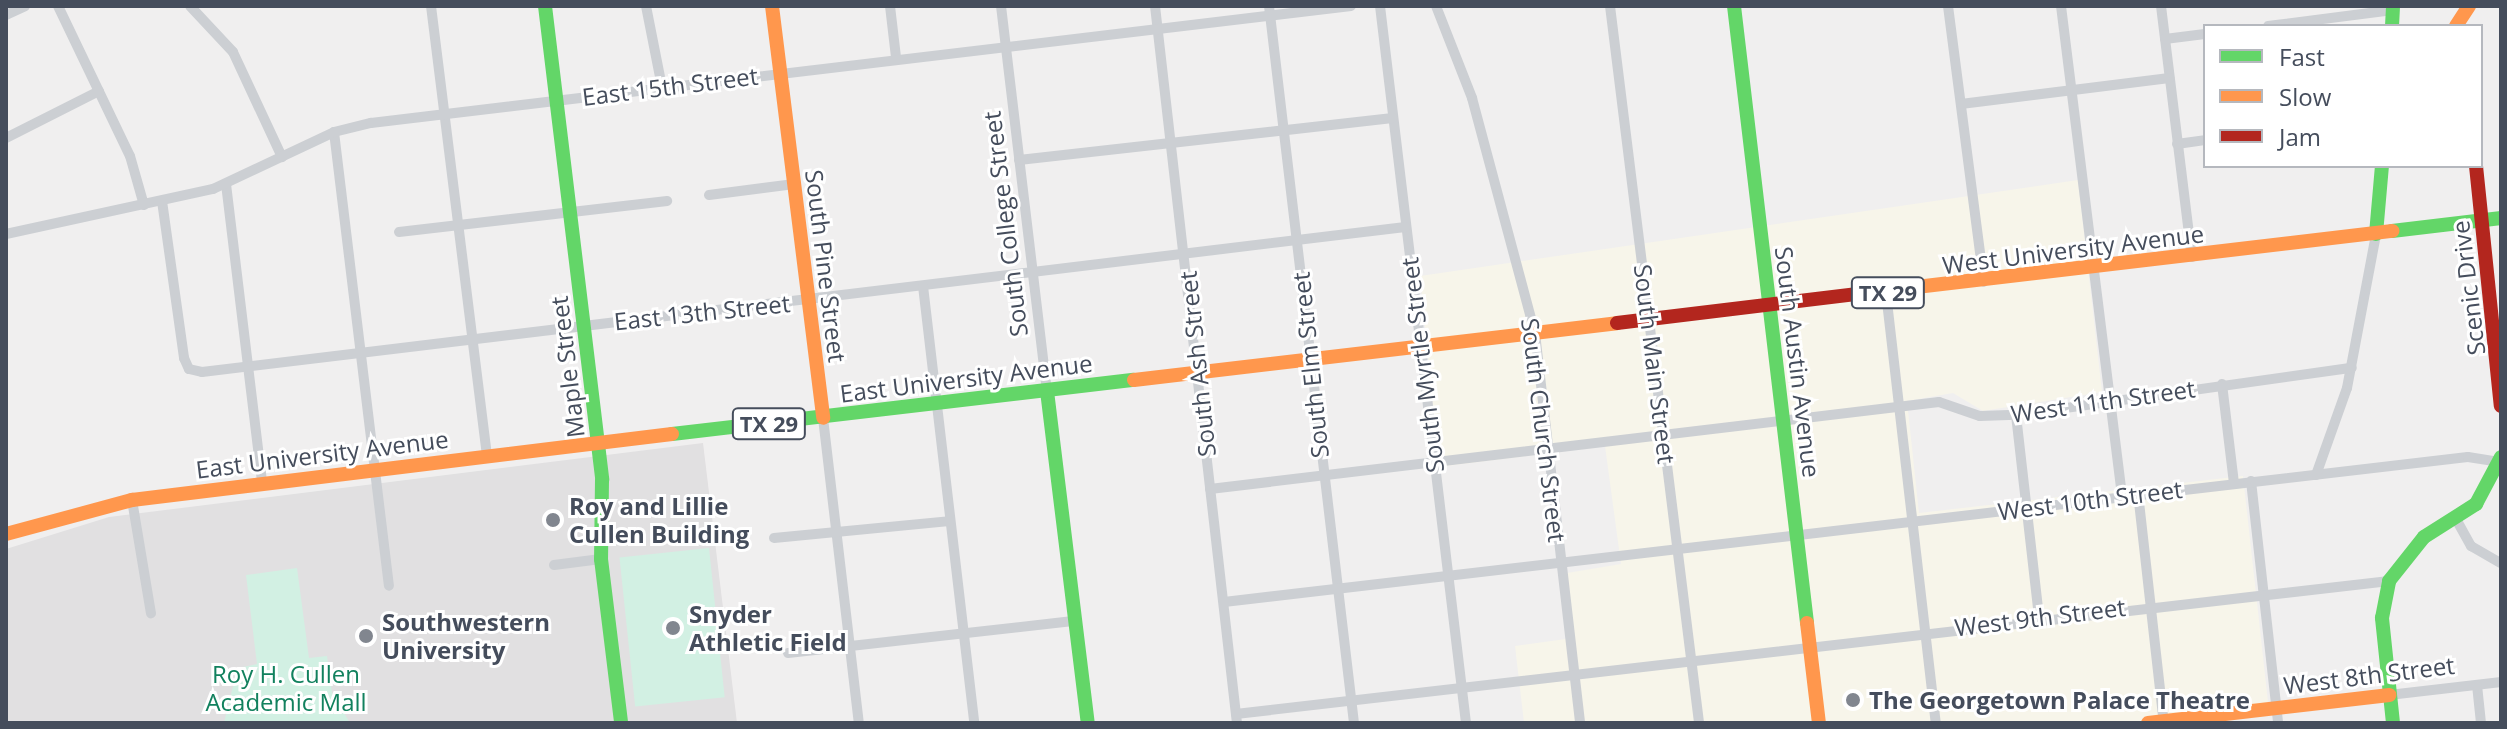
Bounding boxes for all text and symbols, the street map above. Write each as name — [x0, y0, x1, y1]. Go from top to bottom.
legend — [2203, 24, 2483, 168]
text: Fast — [2279, 40, 2325, 73]
street label: East 15th Street — [580, 61, 760, 111]
text: Slow — [2279, 80, 2331, 113]
street label: South College Street — [977, 110, 1033, 338]
text: Jam — [2279, 120, 2321, 153]
street label: South Pine Street — [800, 168, 852, 364]
street label: West University Avenue — [1941, 219, 2205, 279]
street label: Scenic Drive — [2445, 219, 2491, 357]
street label: South Austin Avenue — [1770, 245, 1826, 479]
street label: South Myrtle Street — [1395, 256, 1449, 474]
street label: South Main Street — [1628, 263, 1682, 465]
street label: South Ash Street — [1173, 270, 1221, 458]
street label: South Elm Street — [1286, 271, 1334, 459]
road number: TX 29 — [1850, 275, 1926, 311]
street label: East 13th Street — [613, 288, 791, 336]
street label: Maple Street — [544, 295, 590, 439]
street label: South Church Street — [1516, 316, 1572, 544]
street label: East University Avenue — [838, 348, 1094, 408]
street label: West 11th Street — [2009, 374, 2197, 428]
road number: TX 29 — [731, 406, 807, 442]
street label: East University Avenue — [194, 424, 450, 484]
street label: West 10th Street — [1996, 474, 2184, 526]
place label: Roy and Lillie Cullen Building — [569, 492, 749, 548]
marker: Roy and Lillie Cullen Building — [544, 511, 562, 529]
street label: West 9th Street — [1953, 592, 2127, 642]
place label: Snyder Athletic Field — [689, 600, 847, 656]
place label: Southwestern University — [382, 608, 550, 664]
marker: Snyder Athletic Field — [664, 619, 682, 637]
marker: Southwestern University — [357, 627, 375, 645]
street label: West 8th Street — [2282, 650, 2456, 700]
park label: Roy H. Cullen Academic Mall — [205, 660, 367, 716]
place label: The Georgetown Palace Theatre — [1869, 686, 2250, 714]
marker: The Georgetown Palace Theatre — [1844, 691, 1862, 709]

